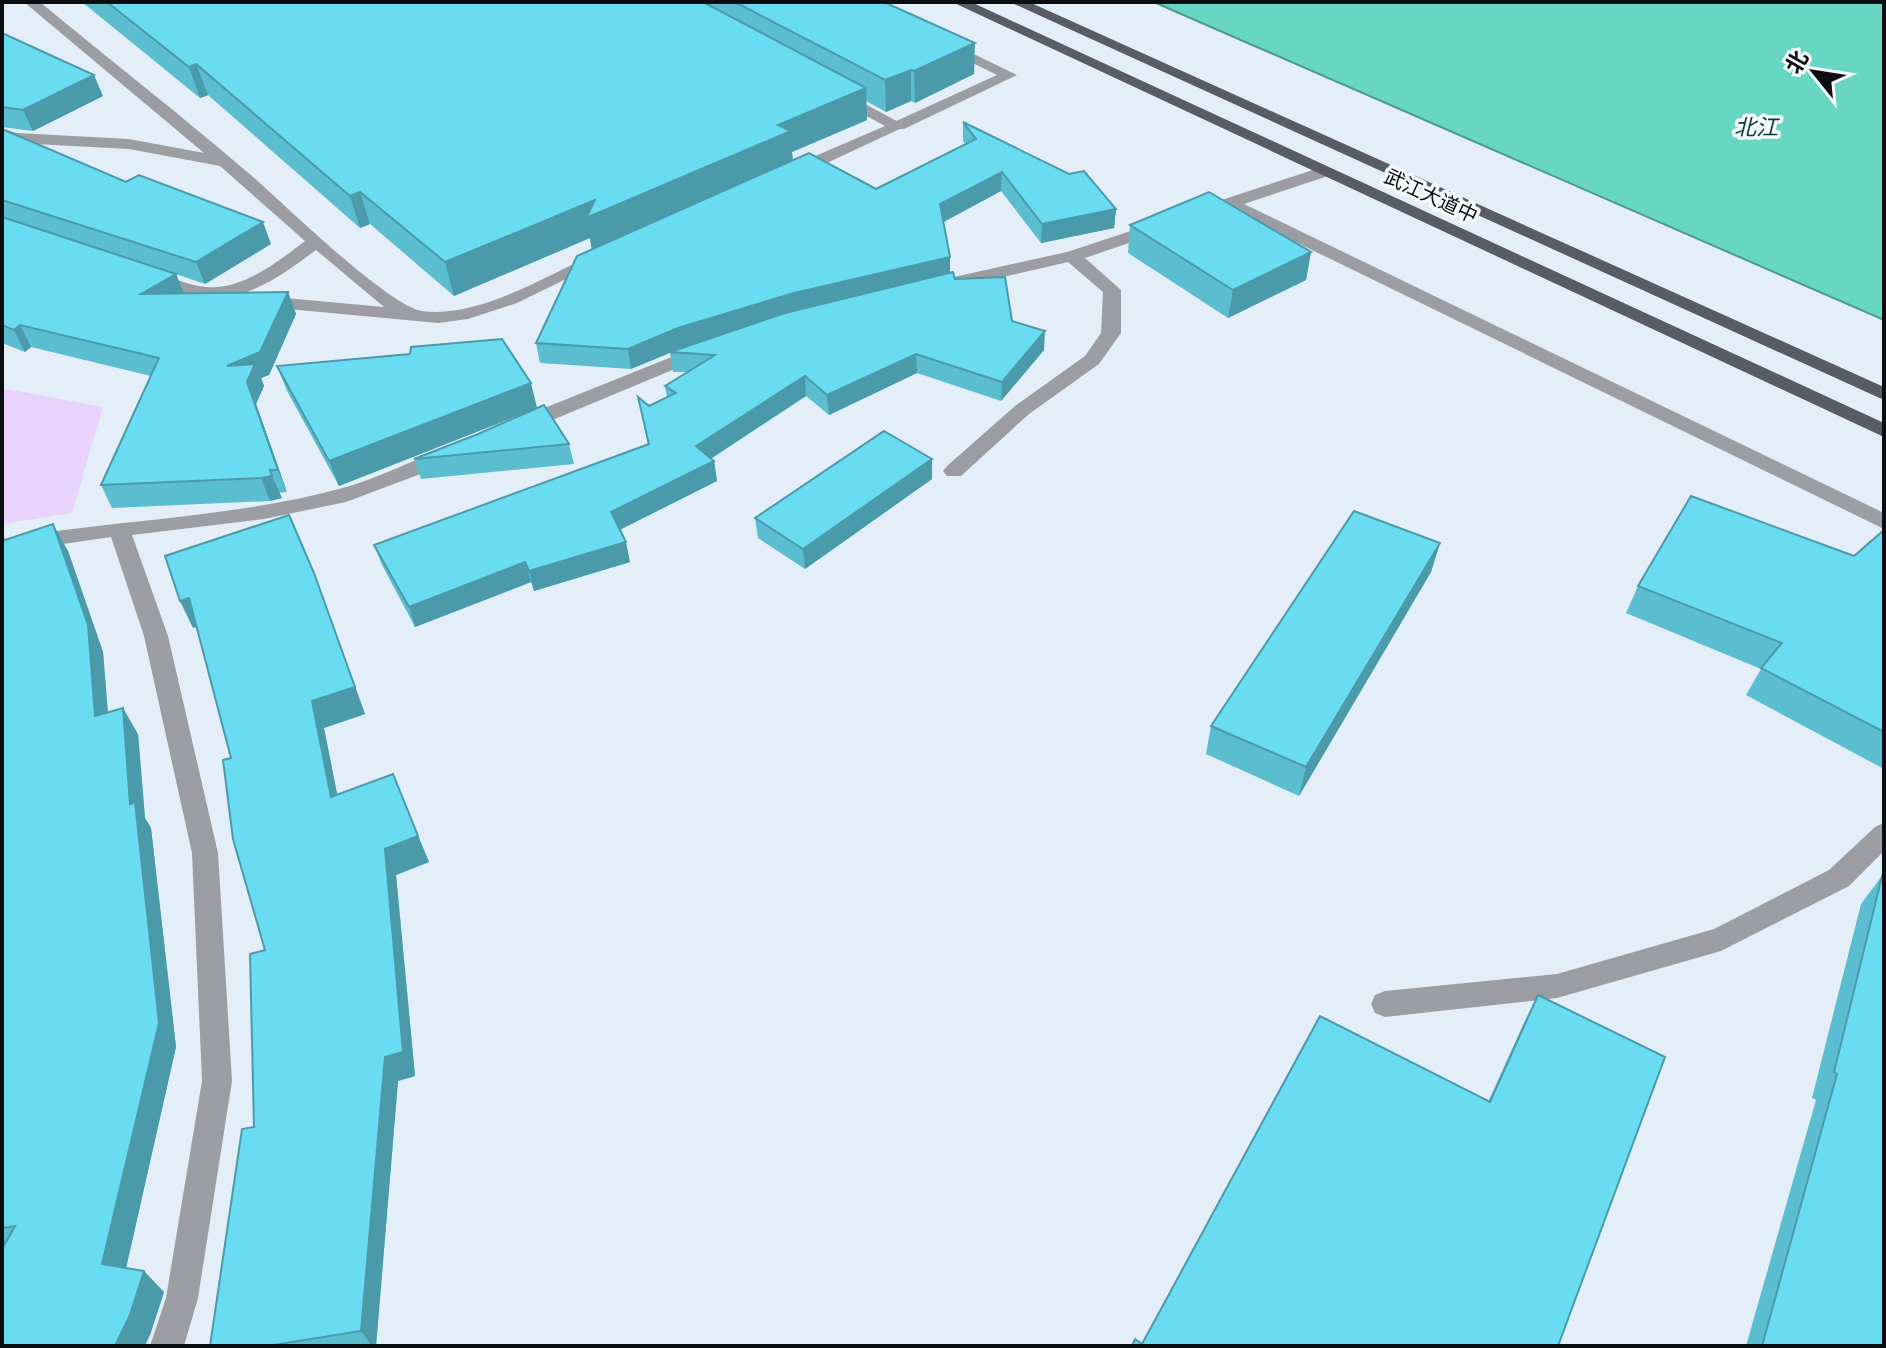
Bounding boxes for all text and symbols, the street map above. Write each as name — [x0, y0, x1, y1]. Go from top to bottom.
north arrow — [1774, 32, 1854, 112]
text: 北 — [1780, 46, 1814, 79]
water label: 北江 — [1734, 114, 1780, 141]
street label: 武江大道中 — [1381, 164, 1481, 228]

